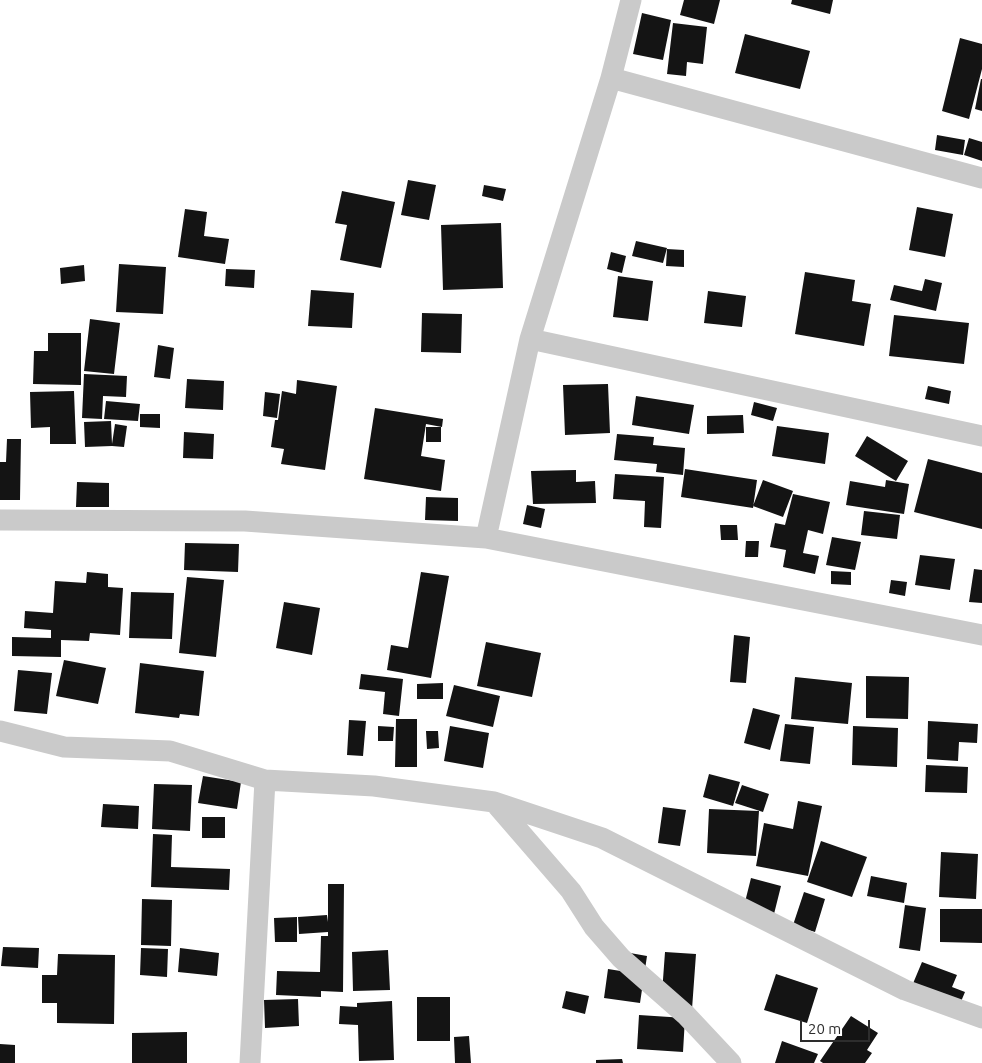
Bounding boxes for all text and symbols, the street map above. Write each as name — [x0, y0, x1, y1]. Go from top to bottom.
scale bar — [802, 1010, 872, 1042]
text: 20 m — [808, 1020, 841, 1037]

